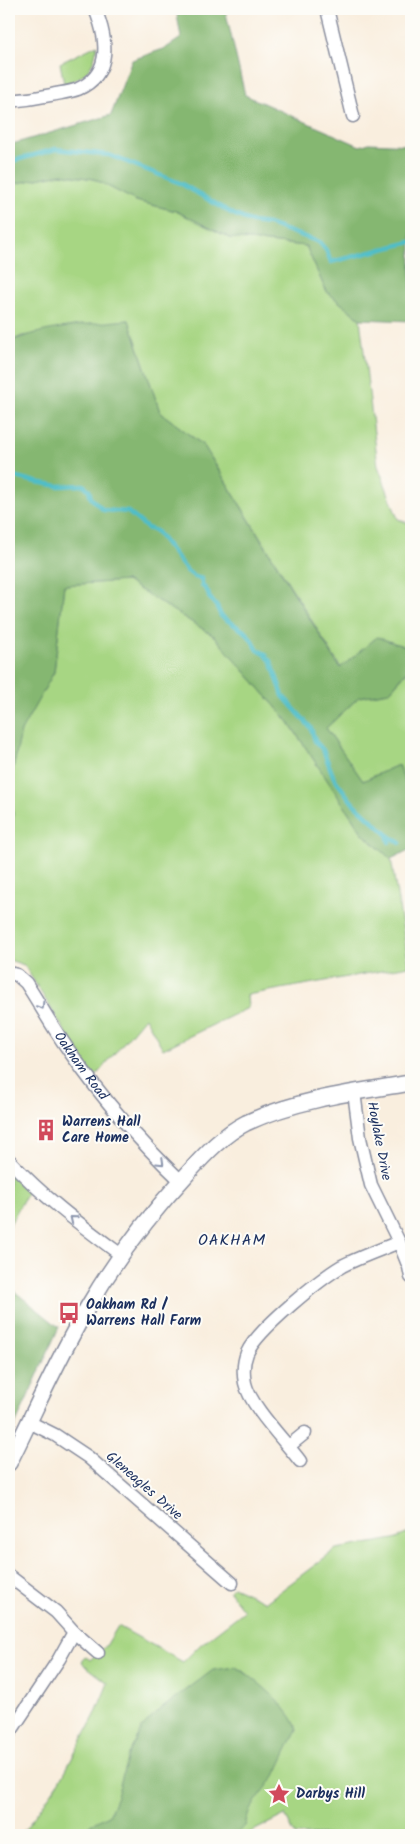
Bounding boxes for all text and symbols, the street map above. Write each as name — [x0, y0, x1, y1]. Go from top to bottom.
one-way arrow — [35, 1001, 44, 1010]
street label: Oakham Road — [48, 1027, 114, 1106]
street label: Hoylake Drive — [361, 1100, 398, 1183]
place label: Warrens Hall Care Home — [62, 1111, 141, 1149]
building icon: Warrens Hall Care Home — [33, 1117, 59, 1143]
one-way arrow — [156, 1157, 165, 1166]
one-way arrow — [70, 1216, 79, 1225]
district label: OAKHAM — [198, 1228, 266, 1253]
place label: Oakham Rd / Warrens Hall Farm — [86, 1294, 202, 1332]
bus stop icon: Oakham Rd / Warrens Hall Farm — [56, 1300, 82, 1326]
street label: Gleneagles Drive — [101, 1446, 188, 1526]
place icon: Darbys Hill — [266, 1781, 292, 1807]
place label: Darbys Hill — [296, 1783, 365, 1805]

